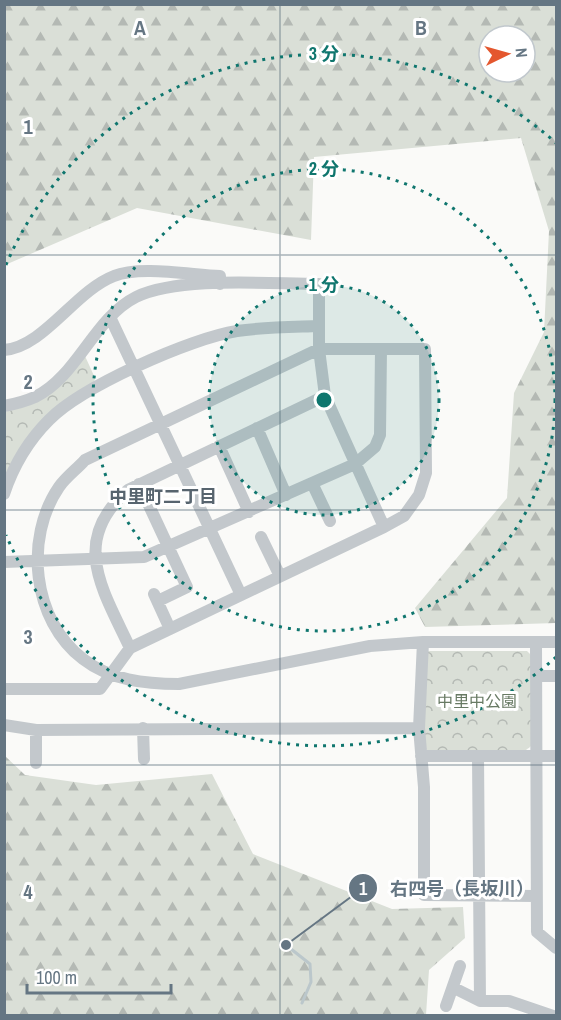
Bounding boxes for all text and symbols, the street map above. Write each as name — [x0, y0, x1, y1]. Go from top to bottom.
text: A — [134, 14, 146, 41]
text: B — [415, 14, 427, 41]
north arrow — [477, 24, 537, 84]
text: 3 分 — [309, 41, 339, 66]
text: N — [511, 47, 533, 58]
text: 1 — [23, 113, 33, 140]
text: 2 分 — [309, 156, 339, 181]
text: 1 分 — [309, 272, 339, 297]
text: 2 — [23, 368, 33, 395]
centre of rings — [314, 390, 334, 410]
district label: 中里町二丁目 — [109, 484, 217, 509]
text: 3 — [23, 623, 33, 650]
park label: 中里中公園 — [437, 690, 517, 712]
callout: 右四号（長坂川） — [348, 870, 546, 906]
text: 1 — [359, 876, 368, 901]
text: 右四号（長坂川） — [390, 876, 534, 901]
text: 4 — [23, 878, 33, 905]
scale bar — [27, 957, 171, 995]
text: 100 m — [36, 965, 77, 990]

